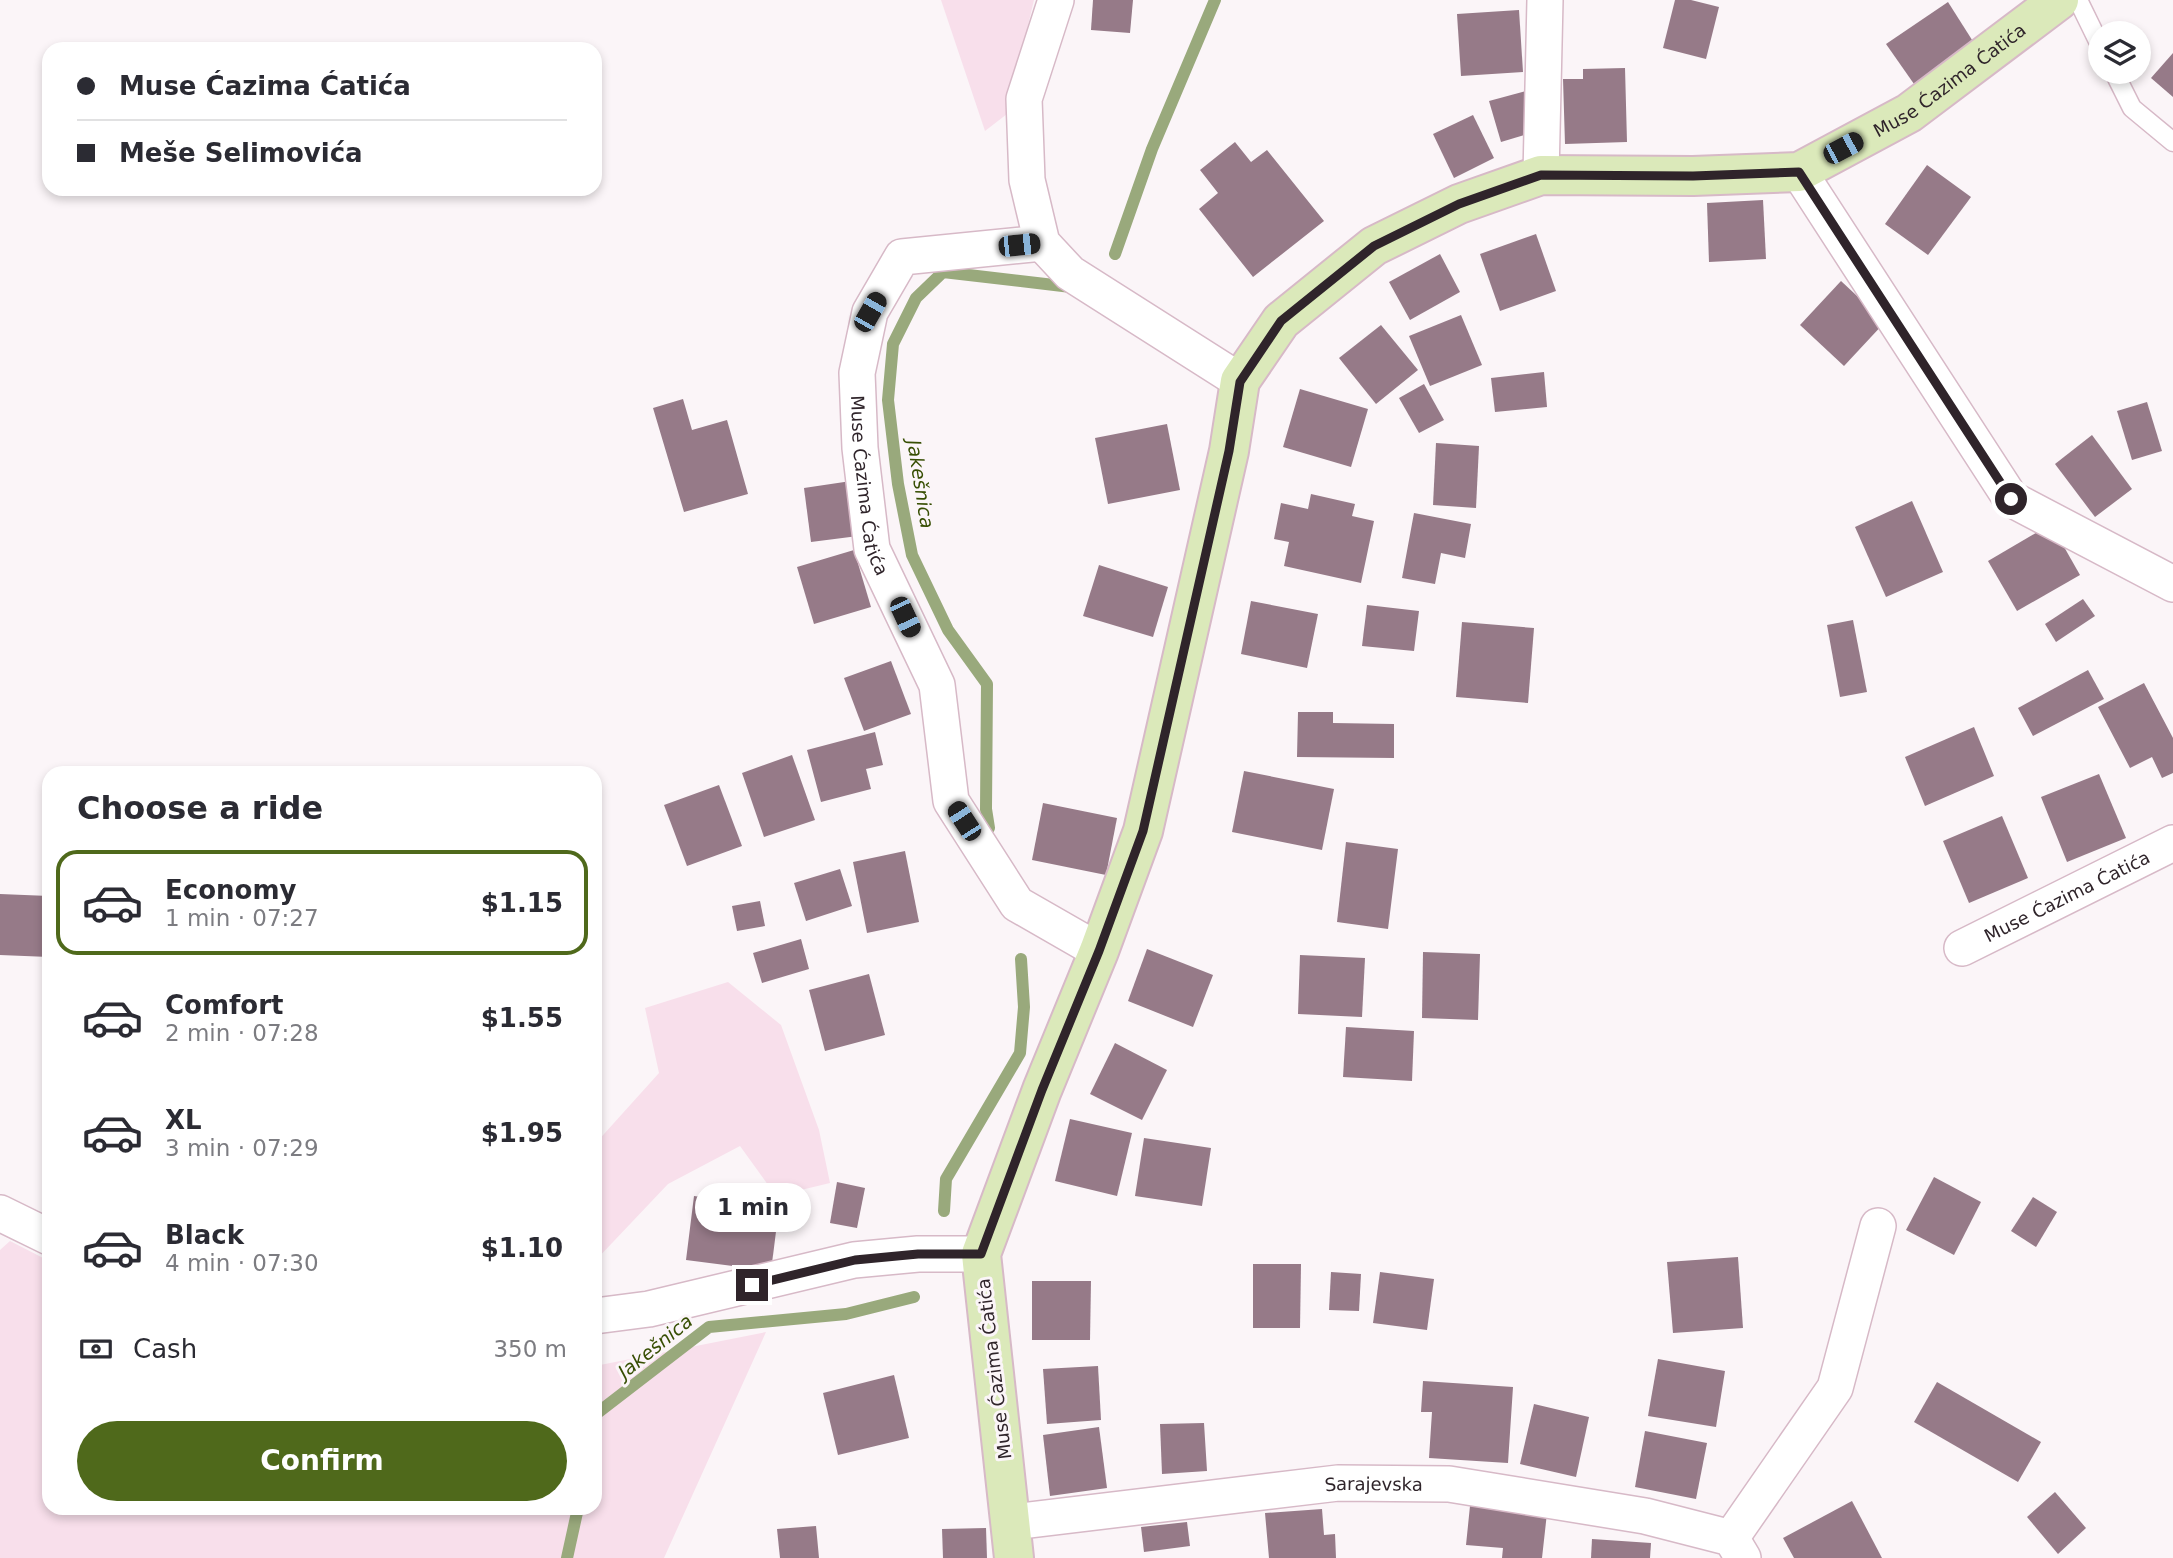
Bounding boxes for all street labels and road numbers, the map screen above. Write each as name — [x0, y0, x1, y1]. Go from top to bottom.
street label: Muse Ćazima Ćatića — [1869, 19, 2030, 141]
street label: Muse Ćazima Ćatića — [847, 395, 893, 578]
street label: Muse Ćazima Ćatića — [1981, 846, 2153, 946]
street label: Muse Ćazima Ćatića — [972, 1277, 1016, 1461]
street label: Sarajevska — [1323, 1472, 1423, 1495]

